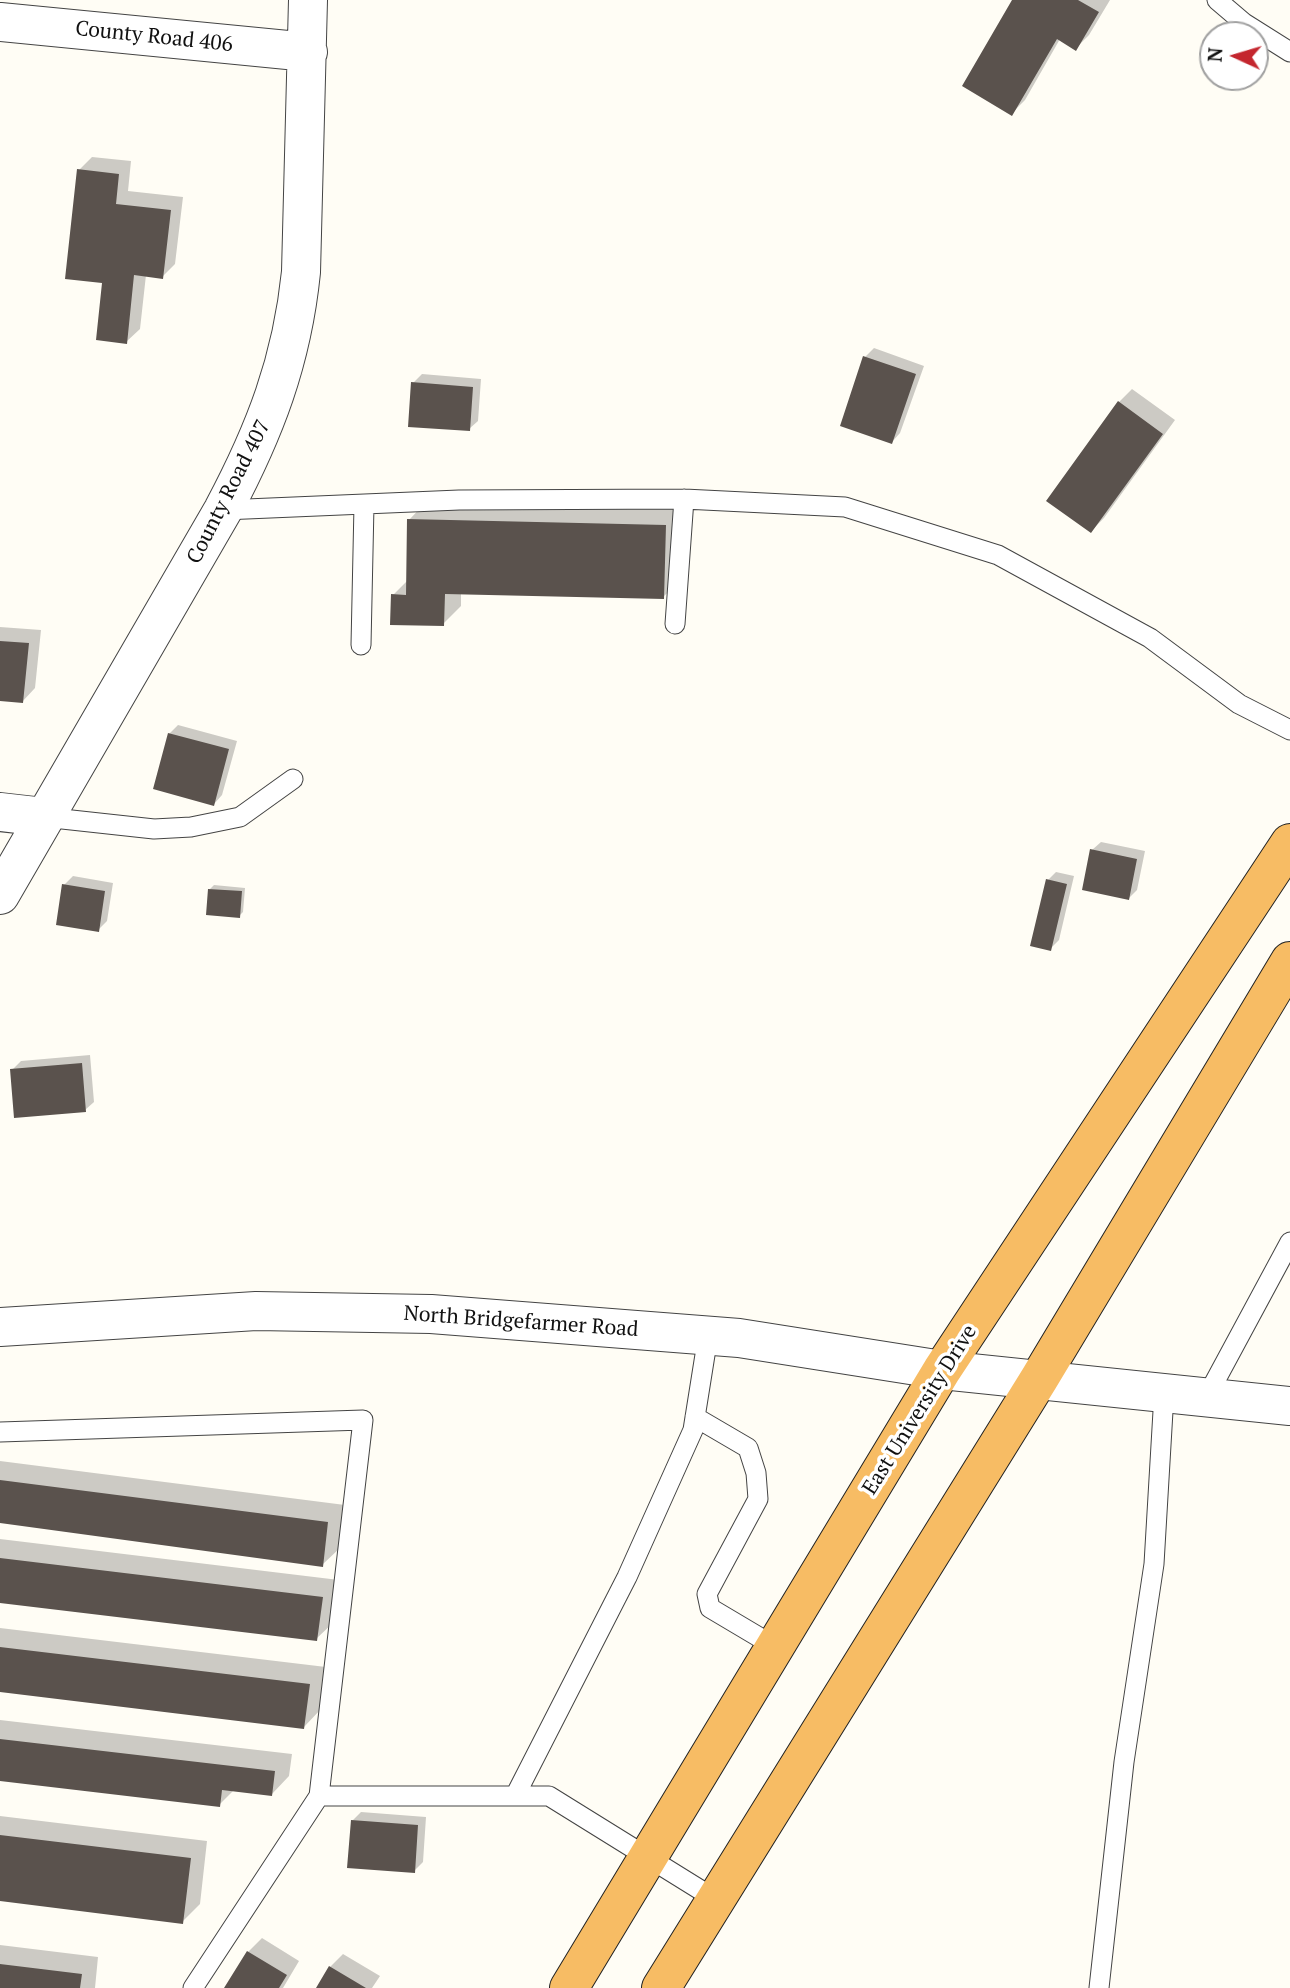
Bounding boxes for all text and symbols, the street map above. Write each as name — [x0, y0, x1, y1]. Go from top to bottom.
street label: County Road 406 — [74, 16, 234, 58]
north arrow — [1199, 21, 1269, 91]
text: N — [1202, 47, 1228, 63]
street label: County Road 407 — [182, 416, 276, 568]
street label: North Bridgefarmer Road — [403, 1301, 639, 1343]
street label: East University Drive — [857, 1320, 983, 1500]

